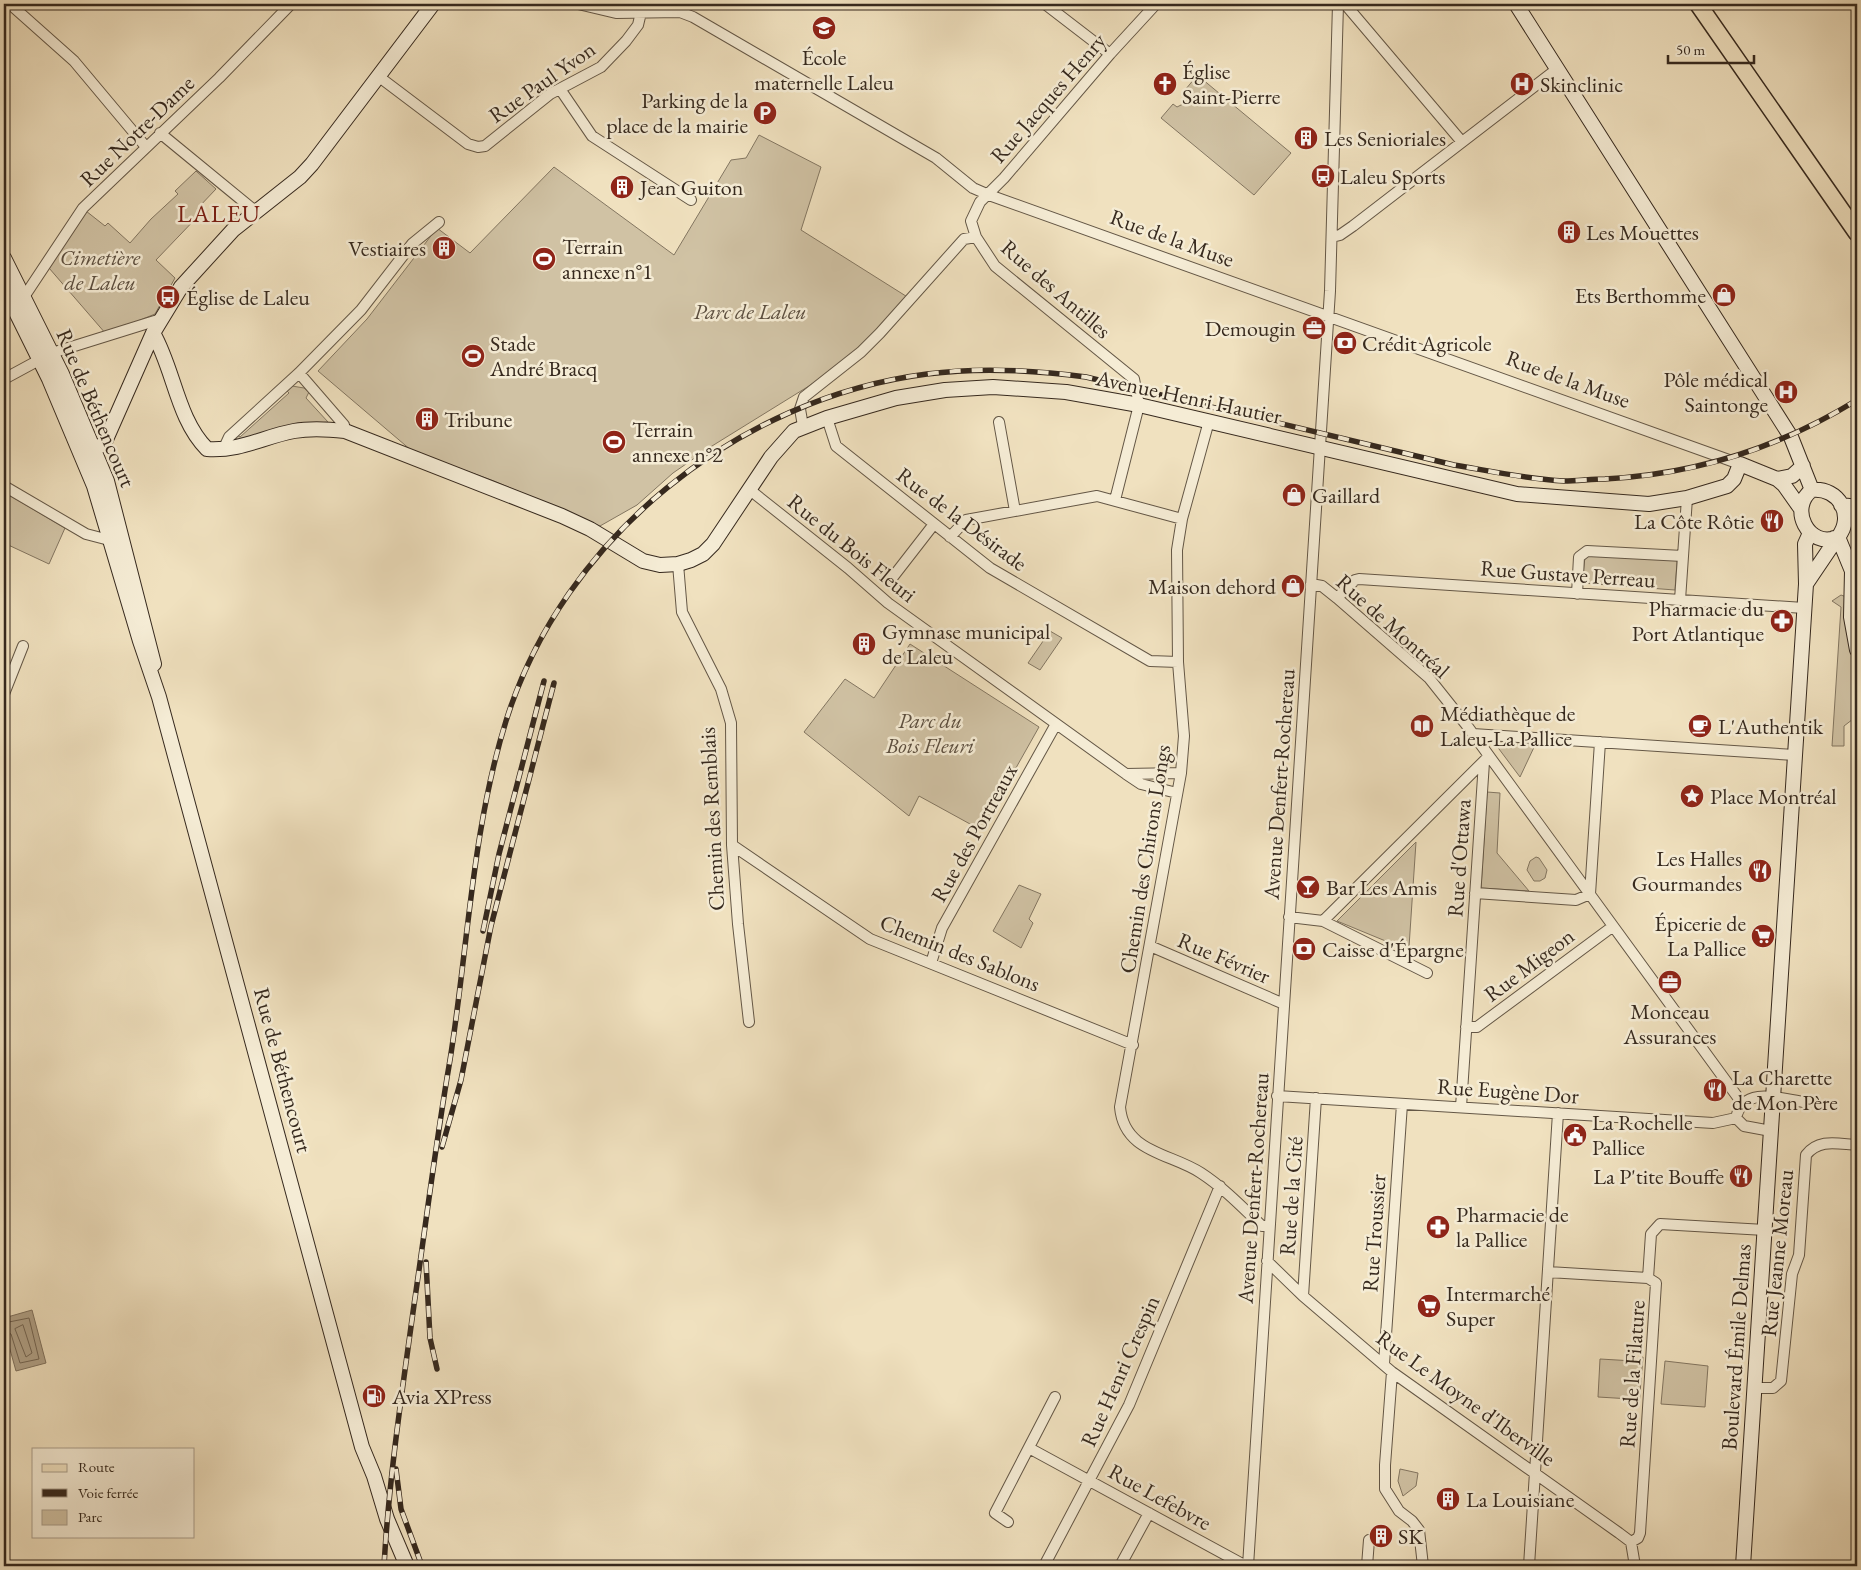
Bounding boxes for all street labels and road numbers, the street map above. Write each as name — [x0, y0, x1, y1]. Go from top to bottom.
street label: Rue Jacques Henry — [984, 27, 1113, 169]
street label: Rue Paul Yvon — [483, 34, 601, 129]
street label: Rue Notre-Dame — [74, 69, 201, 193]
street label: Rue de la Muse — [1106, 202, 1238, 274]
street label: Rue des Antilles — [995, 233, 1117, 345]
street label: Rue de Béthencourt — [50, 324, 143, 492]
street label: Rue de la Muse — [1502, 343, 1634, 415]
street label: Avenue Henri Hautier — [1093, 363, 1285, 431]
street label: Rue de la Désirade — [891, 460, 1033, 578]
street label: Rue du Bois Fleuri — [782, 487, 922, 609]
street label: Rue Gustave Perreau — [1479, 553, 1657, 595]
street label: Rue de Montréal — [1330, 567, 1456, 685]
street label: Avenue Denfert-Rochereau — [1256, 667, 1302, 901]
street label: Chemin des Remblais — [693, 726, 731, 912]
street label: Chemin des Chirons Longs — [1113, 743, 1177, 975]
street label: Rue des Portreaux — [924, 758, 1024, 907]
street label: Rue d'Ottawa — [1440, 798, 1478, 918]
street label: Chemin des Sablons — [876, 908, 1044, 998]
street label: Rue Migeon — [1478, 921, 1580, 1008]
street label: Rue Février — [1173, 926, 1275, 991]
street label: Rue de Béthencourt — [247, 984, 319, 1156]
street label: Avenue Denfert-Rochereau — [1230, 1071, 1276, 1305]
street label: Rue Eugène Dor — [1436, 1072, 1580, 1110]
street label: Rue de la Cité — [1272, 1135, 1310, 1257]
street label: Rue Jeanne Moreau — [1754, 1168, 1800, 1338]
street label: Rue Troussier — [1355, 1172, 1393, 1293]
street label: Boulevard Émile Delmas — [1714, 1243, 1758, 1451]
street label: Rue Henri Crespin — [1074, 1291, 1166, 1451]
street label: Rue de la Filature — [1612, 1299, 1652, 1449]
street label: Rue Le Moyne d'Iberville — [1371, 1323, 1562, 1473]
street label: Rue Lefebvre — [1103, 1457, 1217, 1537]

